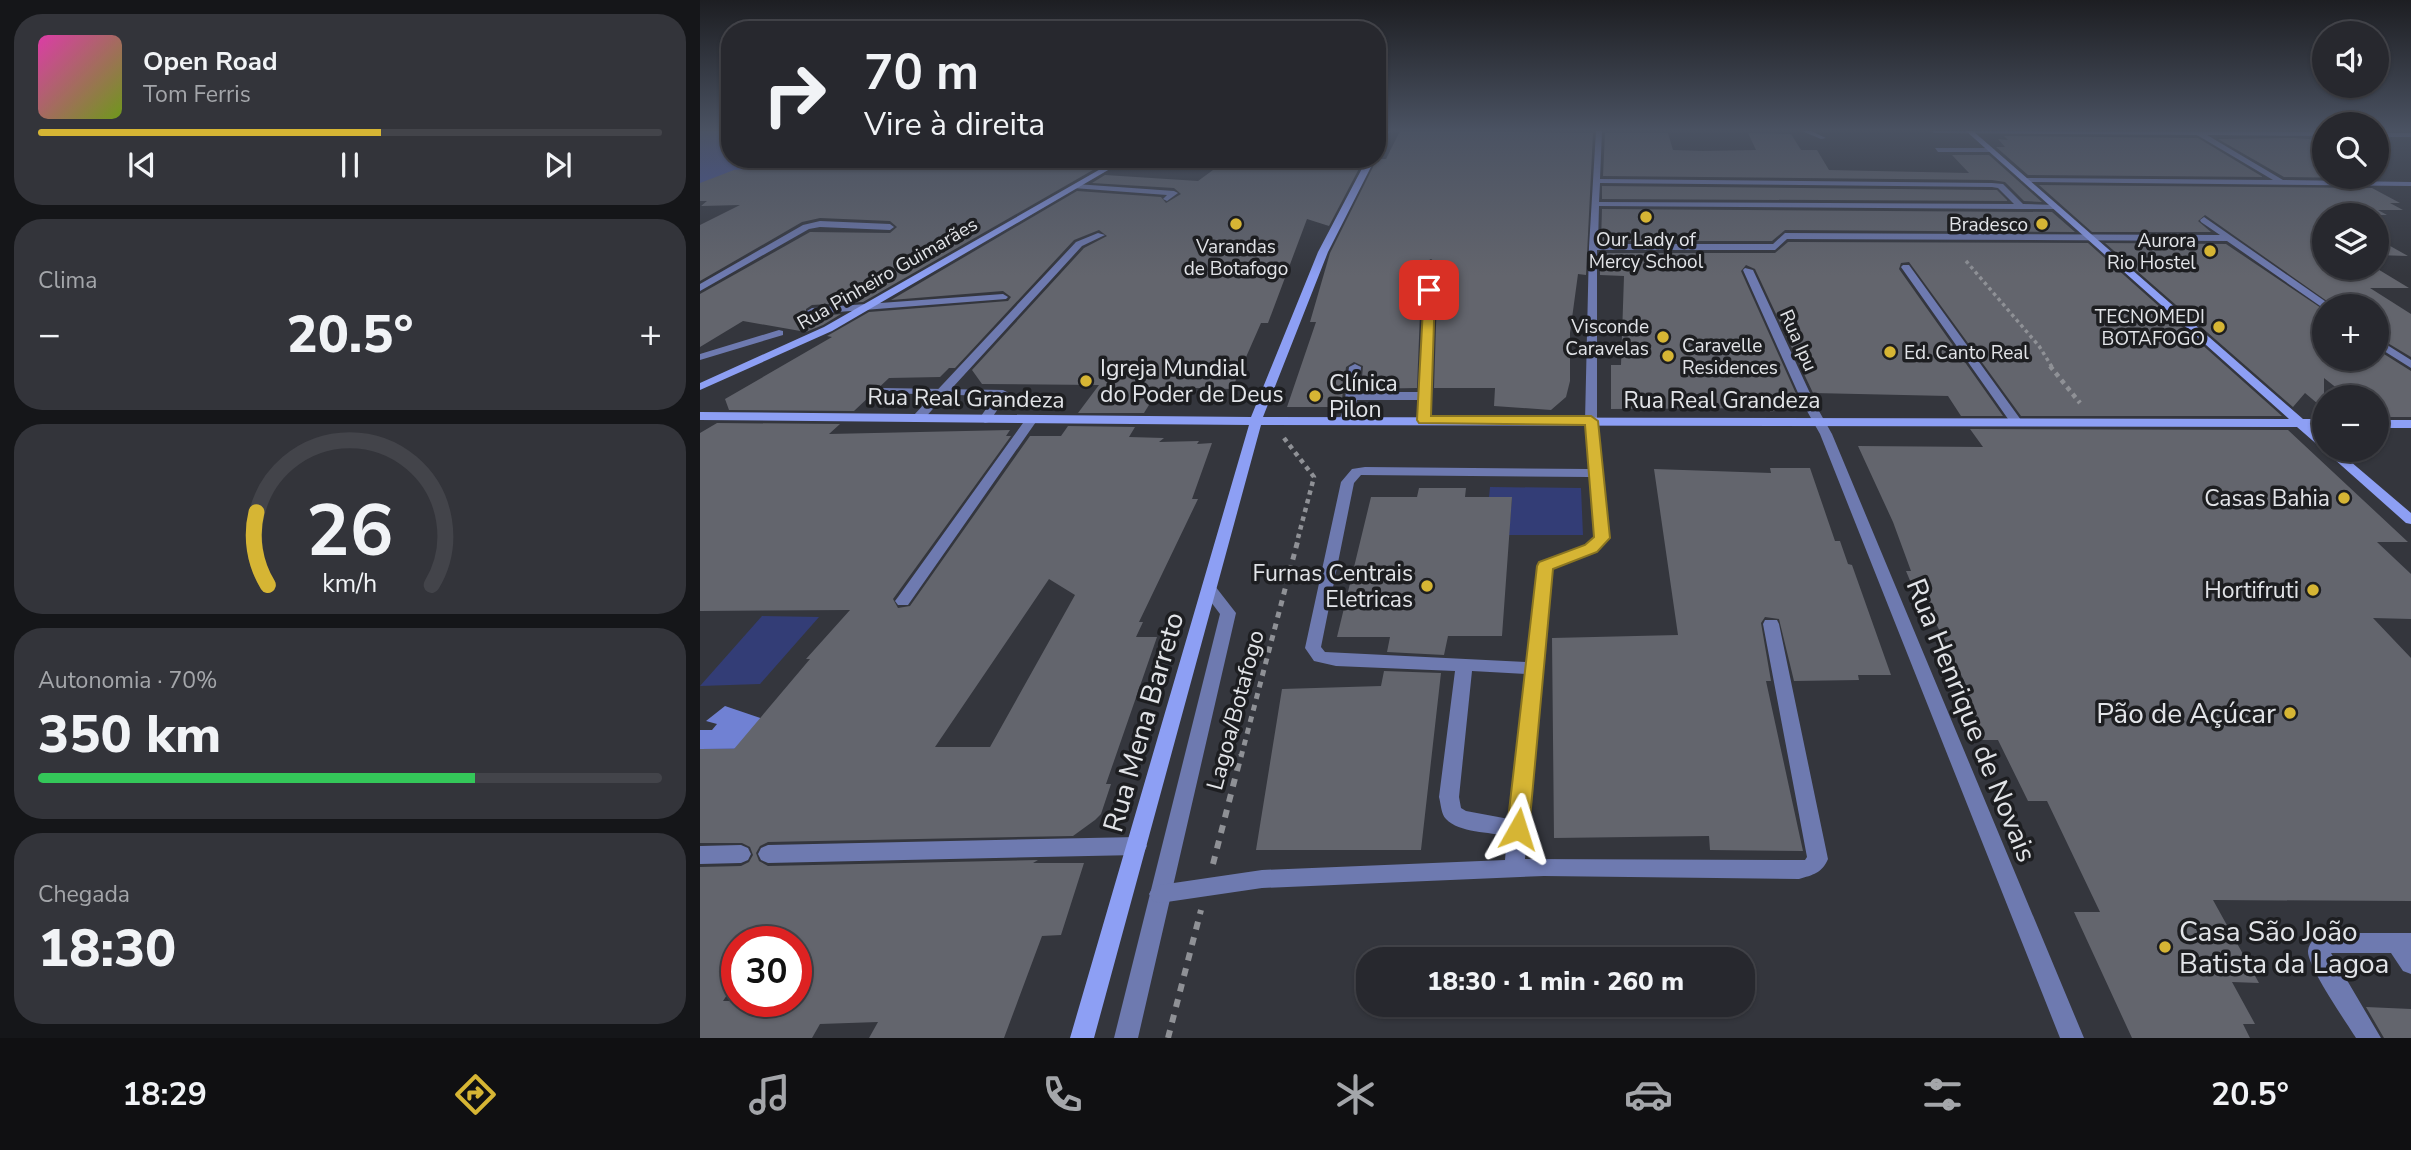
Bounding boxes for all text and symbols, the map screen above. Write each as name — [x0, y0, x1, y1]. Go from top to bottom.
map controls — [2312, 21, 2389, 462]
button: sound — [2312, 21, 2389, 98]
text: 70 m — [864, 39, 979, 106]
text: Open Road — [143, 44, 278, 79]
icon: right — [749, 49, 840, 140]
text: Tom Ferris — [143, 79, 251, 110]
text: Vire à direita — [864, 103, 1045, 146]
button: search — [2312, 112, 2389, 189]
icon: previous — [123, 146, 161, 184]
icon: pause — [331, 146, 369, 184]
icon: next — [539, 146, 577, 184]
button: layers — [2312, 203, 2389, 280]
marker: Our Lady of Mercy School — [1638, 209, 1654, 225]
street label: Rua Pinheiro Guimarães — [793, 212, 982, 336]
place label: Bradesco — [1949, 212, 2028, 238]
marker: Varandas de Botafogo — [1228, 216, 1244, 232]
marker: Bradesco — [2034, 216, 2050, 232]
place label: Our Lady of Mercy School — [1589, 227, 1704, 275]
place label: Aurora Rio Hostel — [2107, 228, 2196, 276]
place label: Varandas de Botafogo — [1184, 234, 1288, 282]
marker: Aurora Rio Hostel — [2202, 243, 2218, 259]
pin — [1399, 260, 1459, 320]
text: Clima — [38, 265, 98, 296]
icon: arrive — [1410, 271, 1448, 309]
button: + — [2312, 294, 2389, 371]
text: 20.5° — [286, 299, 414, 370]
place label: TECNOMEDI BOTAFOGO — [2095, 304, 2205, 352]
street label: Rua Ipu — [1773, 305, 1823, 375]
text: − — [38, 309, 61, 360]
text: + — [639, 309, 662, 360]
place label: Visconde Caravelas — [1565, 314, 1649, 362]
marker: TECNOMEDI BOTAFOGO — [2211, 319, 2227, 335]
marker: Visconde Caravelas — [1655, 329, 1671, 345]
place label: Caravelle Residences — [1682, 333, 1778, 381]
place label: Ed. Canto Real — [1904, 340, 2029, 366]
marker: Ed. Canto Real — [1882, 344, 1898, 360]
marker: Caravelle Residences — [1660, 348, 1676, 364]
place label: Igreja Mundial do Poder de Deus — [1100, 353, 1284, 410]
place label: Clínica Pilon — [1329, 368, 1398, 425]
marker: Igreja Mundial do Poder de Deus — [1078, 373, 1094, 389]
street label: Rua Real Grandeza — [867, 381, 1065, 416]
street label: Rua Real Grandeza — [1623, 385, 1821, 416]
button: − — [2312, 385, 2389, 462]
marker: Clínica Pilon — [1307, 388, 1323, 404]
text: 26 — [306, 481, 394, 581]
place label: Casas Bahia — [2204, 483, 2330, 514]
marker: Casas Bahia — [2336, 490, 2352, 506]
place label: Furnas Centrais Eletricas — [1253, 558, 1413, 615]
text: km/h — [322, 567, 378, 601]
street label: Rua Henrique de Novais — [1897, 573, 2045, 868]
place label: Hortifruti — [2204, 575, 2299, 606]
marker: Furnas Centrais Eletricas — [1419, 578, 1435, 594]
marker: Hortifruti — [2305, 582, 2321, 598]
street label: Rua Mena Barreto — [1094, 608, 1194, 837]
street label: Lagoa/Botafogo — [1199, 627, 1272, 794]
text: Autonomia · 70% — [38, 665, 218, 696]
place label: Pão de Açúcar — [2096, 695, 2276, 733]
text: 350 km — [38, 699, 221, 770]
marker: Pão de Açúcar — [2282, 705, 2298, 721]
position arrow — [1481, 792, 1555, 866]
text: Chegada — [38, 879, 130, 910]
text: 18:30 — [38, 913, 176, 984]
place label: Casa São João Batista da Lagoa — [2179, 913, 2389, 983]
speed limit sign: 30 — [721, 926, 812, 1017]
marker: Casa São João Batista da Lagoa — [2157, 939, 2173, 955]
text: 18:30 · 1 min · 260 m — [1427, 964, 1684, 999]
icon: directions — [451, 1070, 500, 1119]
icon: music — [745, 1070, 794, 1119]
icon: phone — [1038, 1070, 1087, 1119]
icon: climate — [1331, 1070, 1380, 1119]
icon: car — [1624, 1070, 1673, 1119]
icon: filters — [1918, 1070, 1967, 1119]
text: 18:29 — [122, 1073, 207, 1116]
text: 20.5° — [2211, 1073, 2289, 1116]

